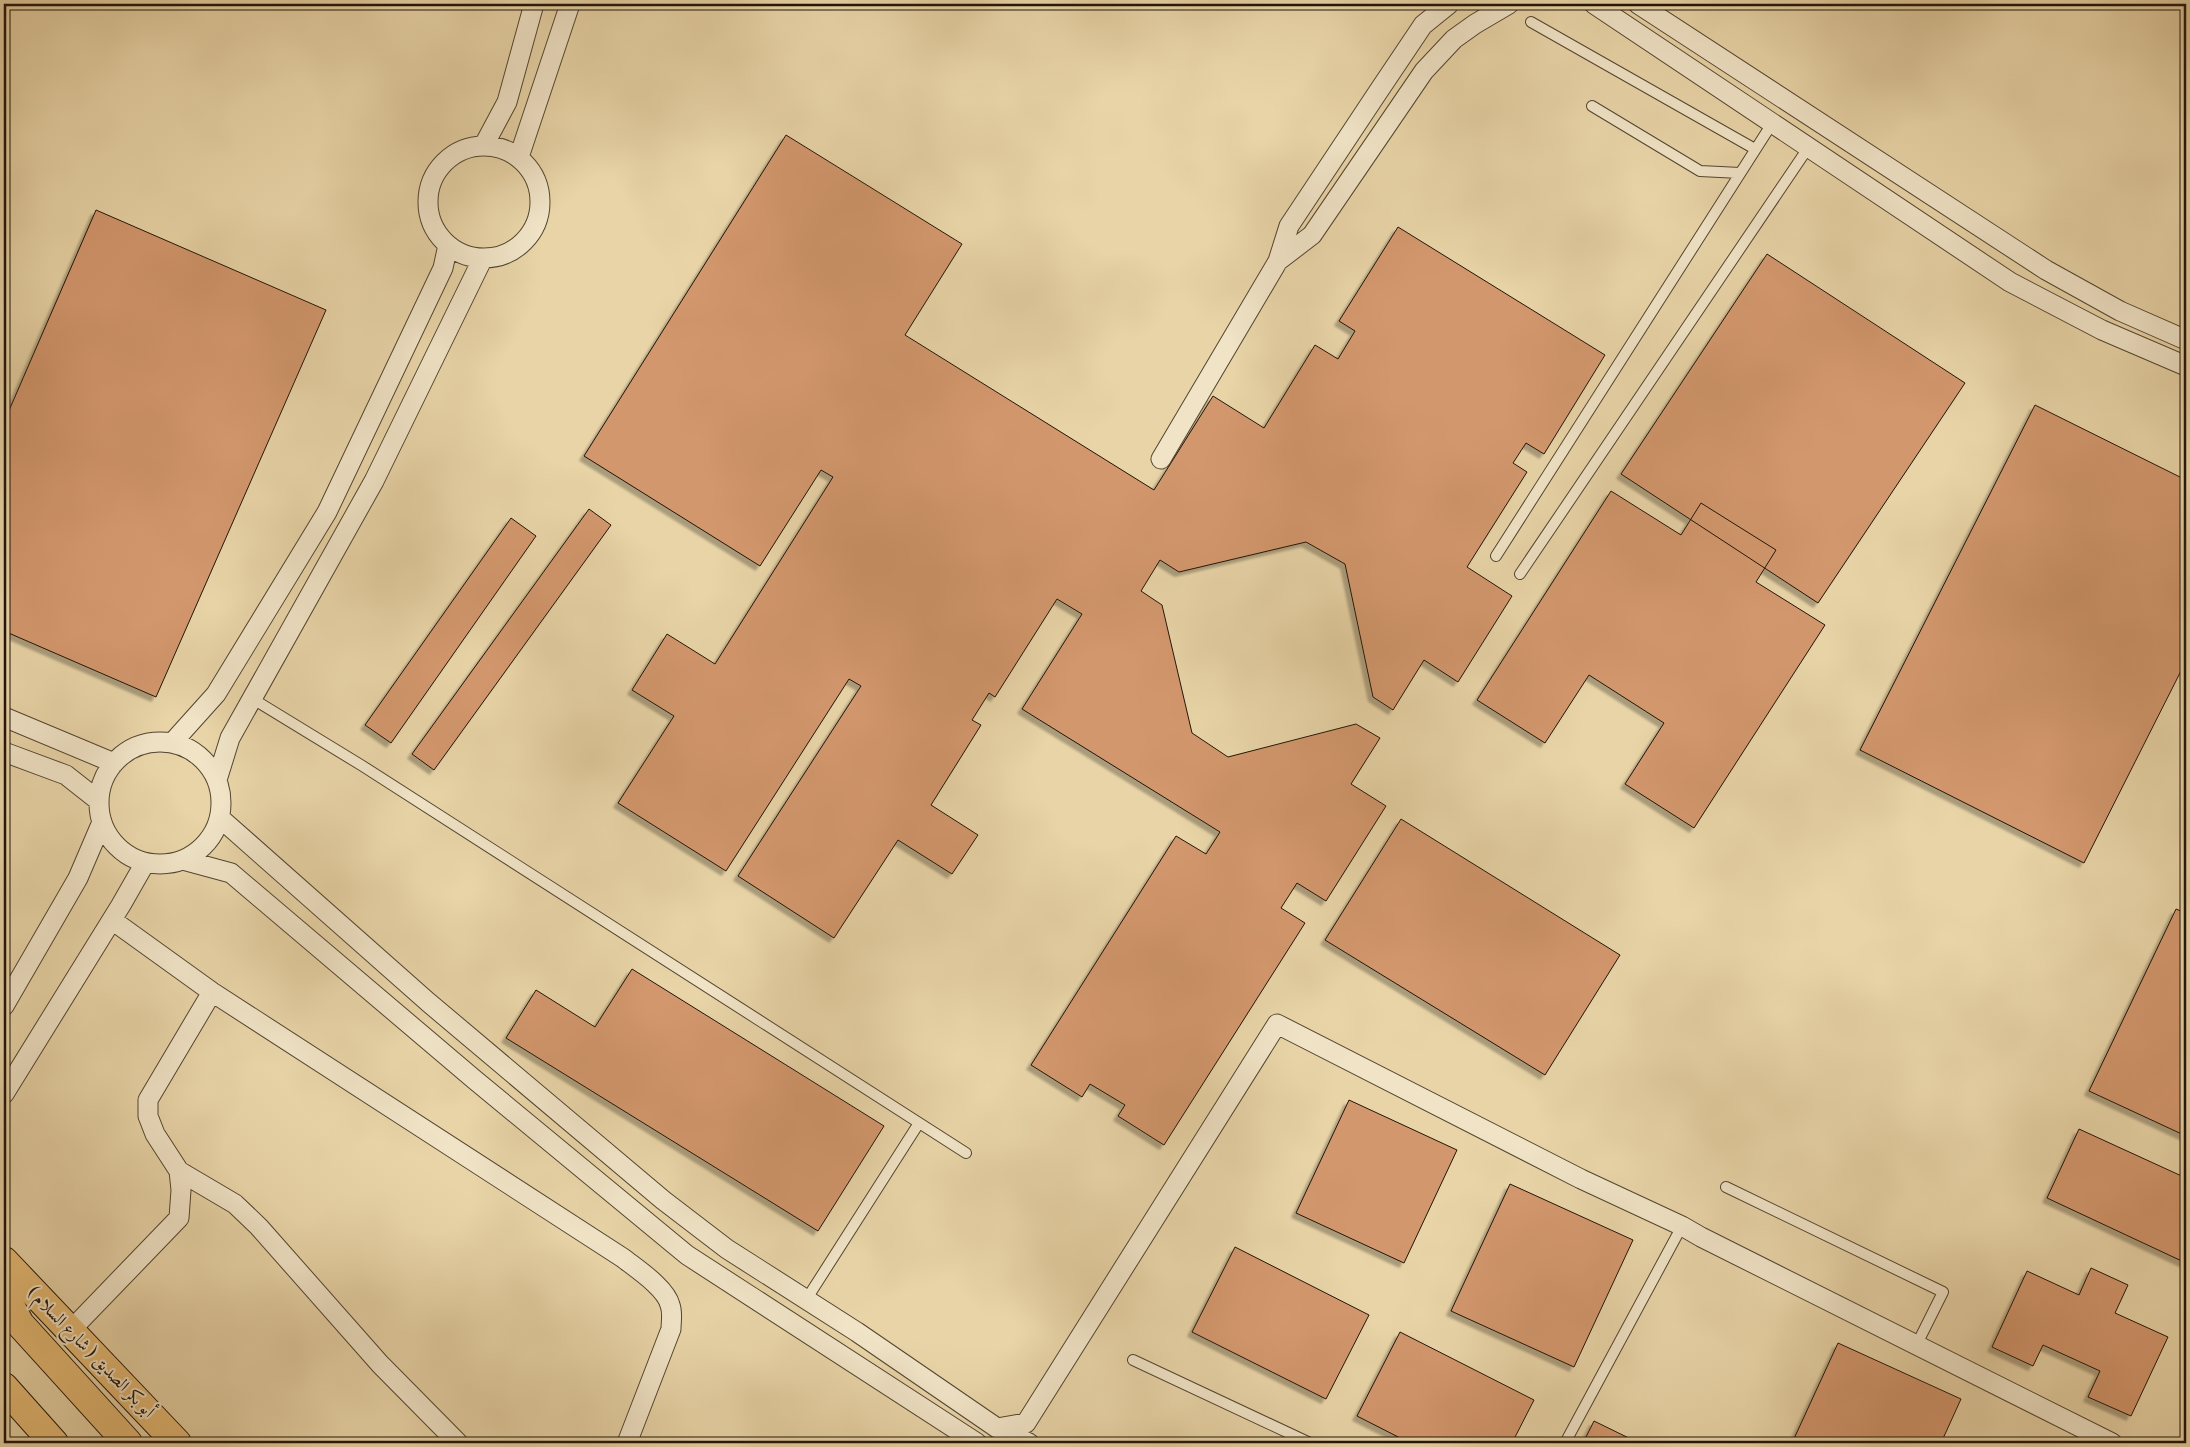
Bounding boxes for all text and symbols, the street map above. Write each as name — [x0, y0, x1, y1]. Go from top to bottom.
street label: ( شارع السلام ) أبو بكر الصديق — [19, 1280, 162, 1426]

